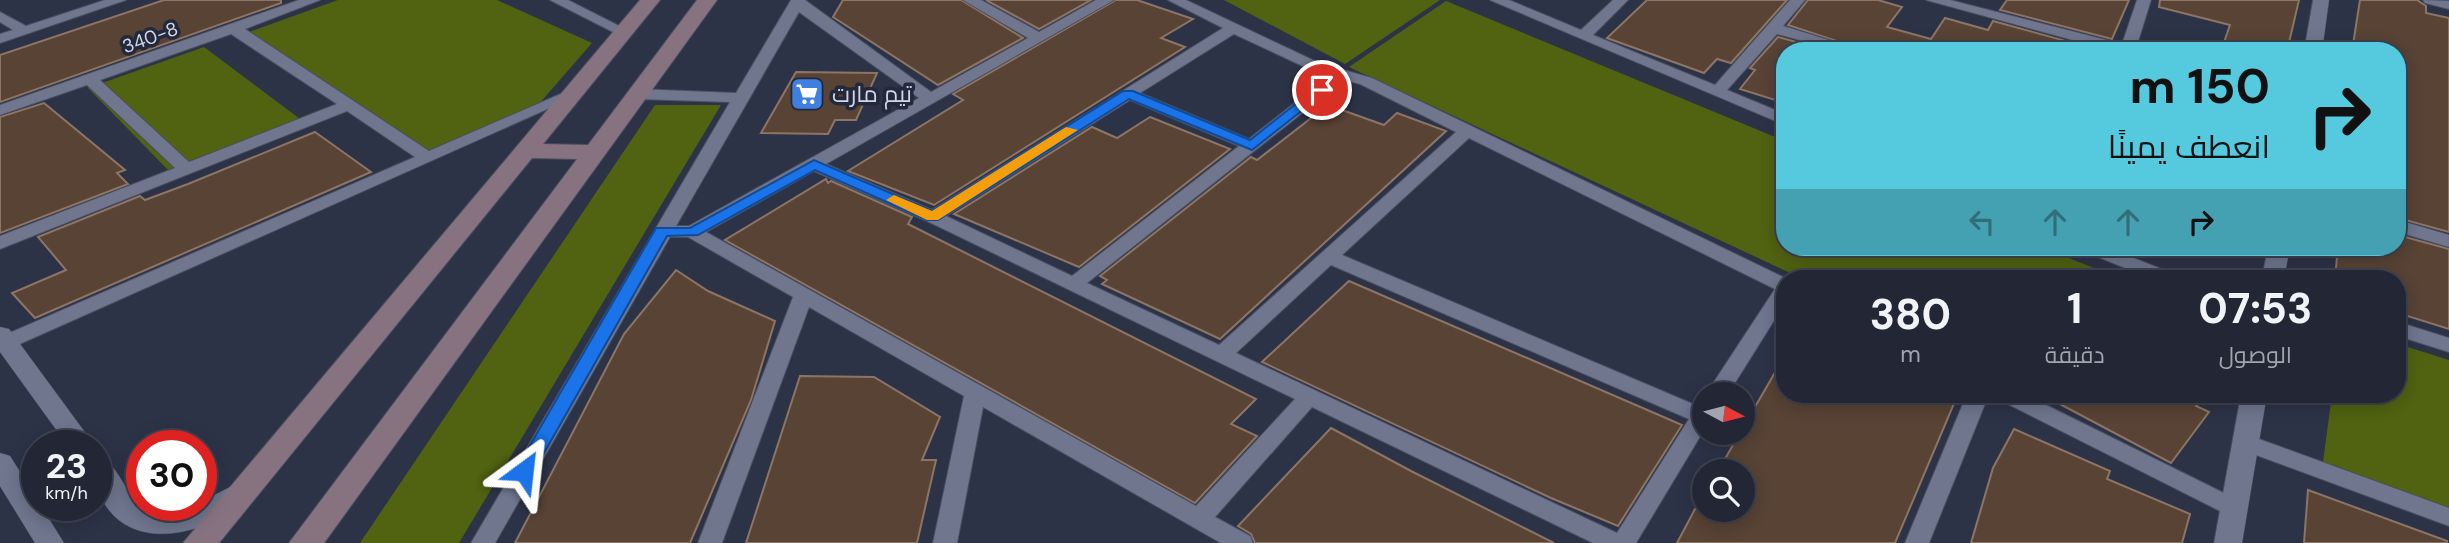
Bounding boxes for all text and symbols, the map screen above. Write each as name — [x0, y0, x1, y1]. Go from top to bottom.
street label: 340-8 — [119, 16, 182, 59]
text: 150 m — [2130, 54, 2270, 118]
pin — [1292, 60, 1352, 120]
icon: right — [2294, 70, 2385, 161]
icon: arrive — [1303, 71, 1341, 109]
supermarket icon: تيم مارت — [788, 75, 826, 113]
place label: تيم مارت — [832, 79, 912, 110]
text: انعطف يمينًا — [2108, 126, 2270, 168]
icon: left — [1963, 203, 2001, 241]
icon: ahead — [2036, 203, 2074, 241]
icon: ahead — [2109, 203, 2147, 241]
icon: right — [2182, 203, 2220, 241]
text: 1 — [2067, 281, 2082, 336]
text: 07:53 — [2198, 281, 2312, 336]
text: 380 — [1870, 287, 1951, 342]
text: m — [1900, 339, 1921, 369]
text: دقيقة — [2045, 340, 2105, 370]
text: الوصول — [2219, 340, 2292, 370]
north arrow — [1692, 382, 1755, 444]
map controls — [1692, 382, 1755, 522]
speed limit sign: 30 — [126, 430, 217, 521]
position arrow — [487, 434, 561, 508]
text: 23 — [46, 443, 87, 489]
button: search — [1692, 459, 1755, 522]
text: km/h — [45, 481, 88, 505]

